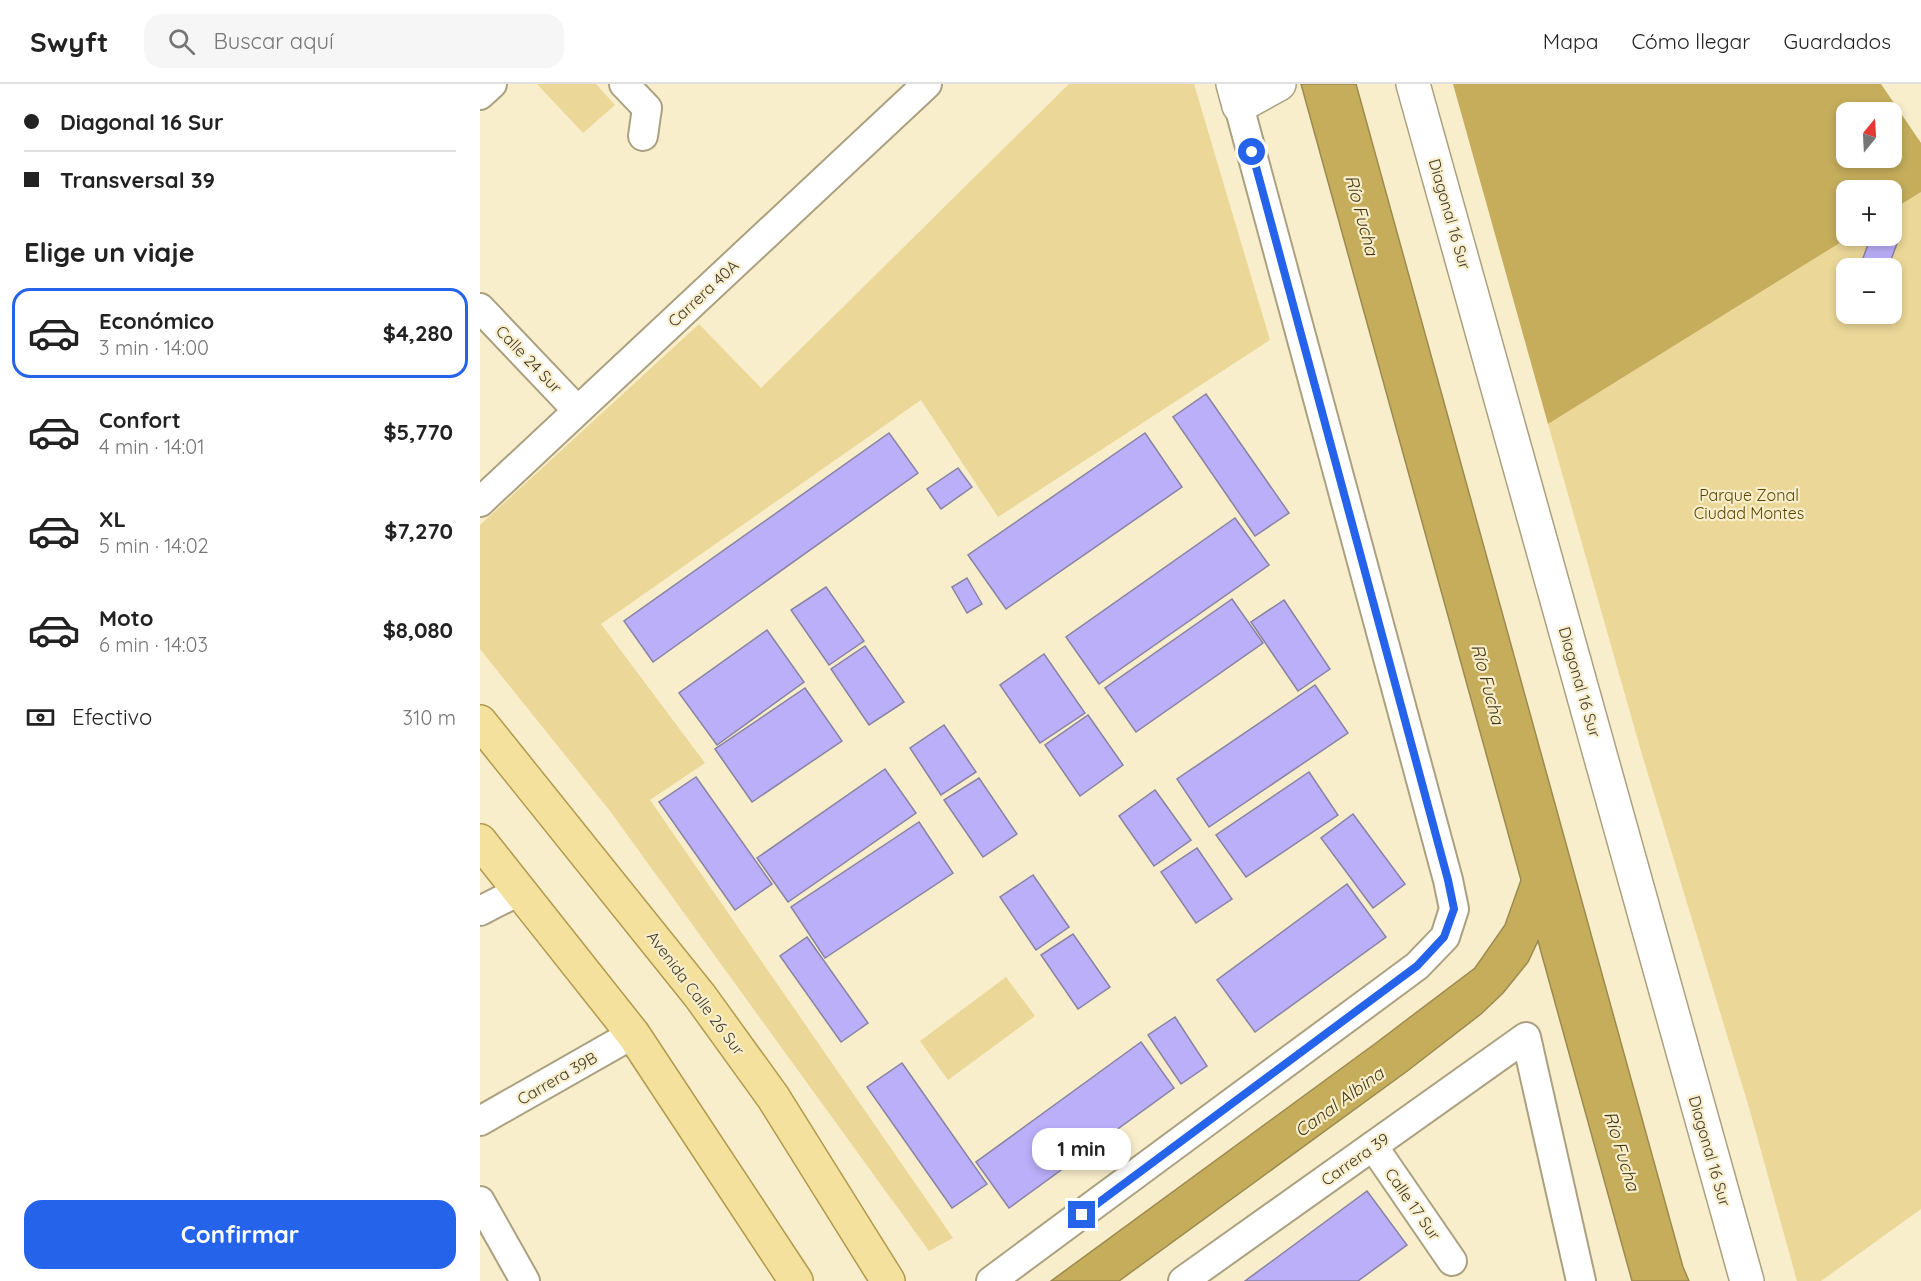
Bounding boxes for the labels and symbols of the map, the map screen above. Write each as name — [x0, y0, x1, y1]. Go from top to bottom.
north arrow — [1836, 102, 1902, 168]
route start — [1238, 138, 1265, 165]
street label: Diagonal 16 Sur — [1425, 156, 1475, 272]
water label: Río Fucha — [1340, 172, 1384, 259]
street label: Carrera 40A — [663, 255, 743, 331]
street label: Calle 24 Sur — [492, 321, 566, 397]
park label: Parque Zonal Ciudad Montes — [1694, 485, 1804, 523]
street label: Diagonal 16 Sur — [1555, 624, 1605, 740]
water label: Río Fucha — [1466, 641, 1510, 728]
street label: Avenida Calle 26 Sur — [643, 927, 749, 1059]
street label: Carrera 39B — [513, 1047, 601, 1109]
water label: Canal Albina — [1290, 1061, 1389, 1142]
street label: Diagonal 16 Sur — [1685, 1093, 1735, 1209]
water label: Río Fucha — [1599, 1108, 1645, 1195]
callout: 1 min — [1032, 1128, 1132, 1170]
street label: Carrera 39 — [1317, 1128, 1393, 1190]
street label: Calle 17 Sur — [1381, 1164, 1445, 1244]
route end — [1068, 1201, 1095, 1228]

